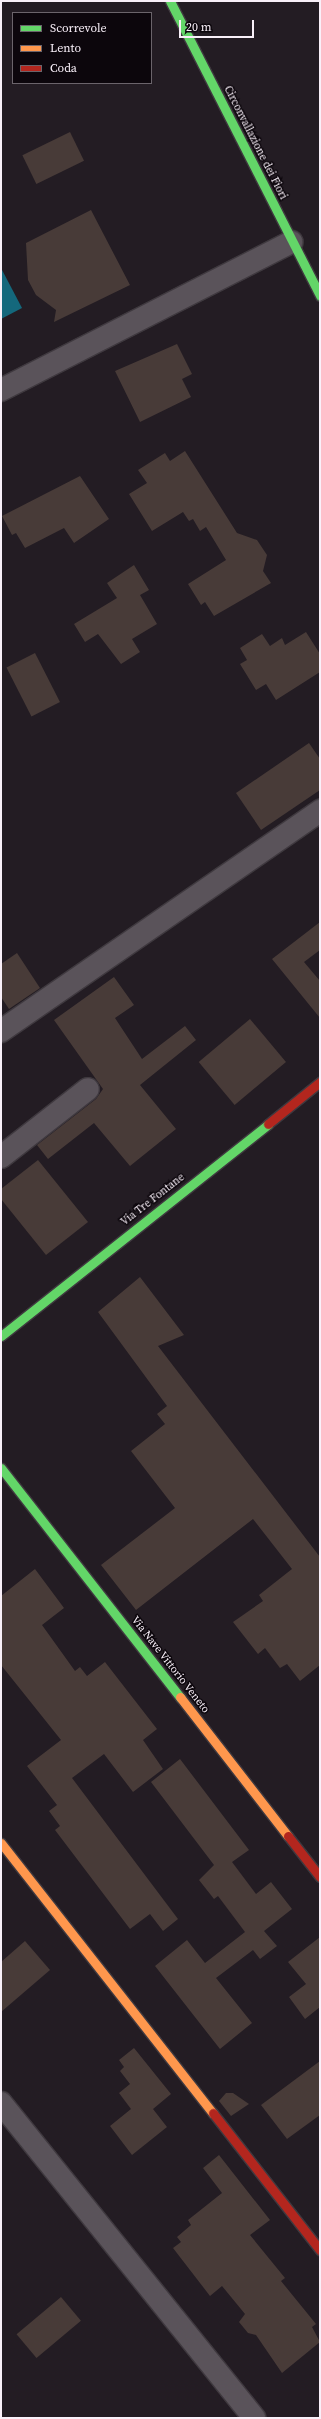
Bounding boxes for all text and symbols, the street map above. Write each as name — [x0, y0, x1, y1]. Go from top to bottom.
legend — [12, 12, 152, 84]
scale bar — [181, 12, 256, 38]
text: 20 m — [186, 19, 212, 35]
text: Scorrevole — [50, 20, 107, 36]
text: Lento — [50, 40, 81, 56]
text: Coda — [50, 60, 77, 76]
street label: Circonvallazione dei Fiori — [221, 84, 289, 202]
street label: Via Tre Fontane — [118, 1171, 188, 1229]
street label: Via Nave Vittorio Veneto — [128, 1614, 212, 1716]

